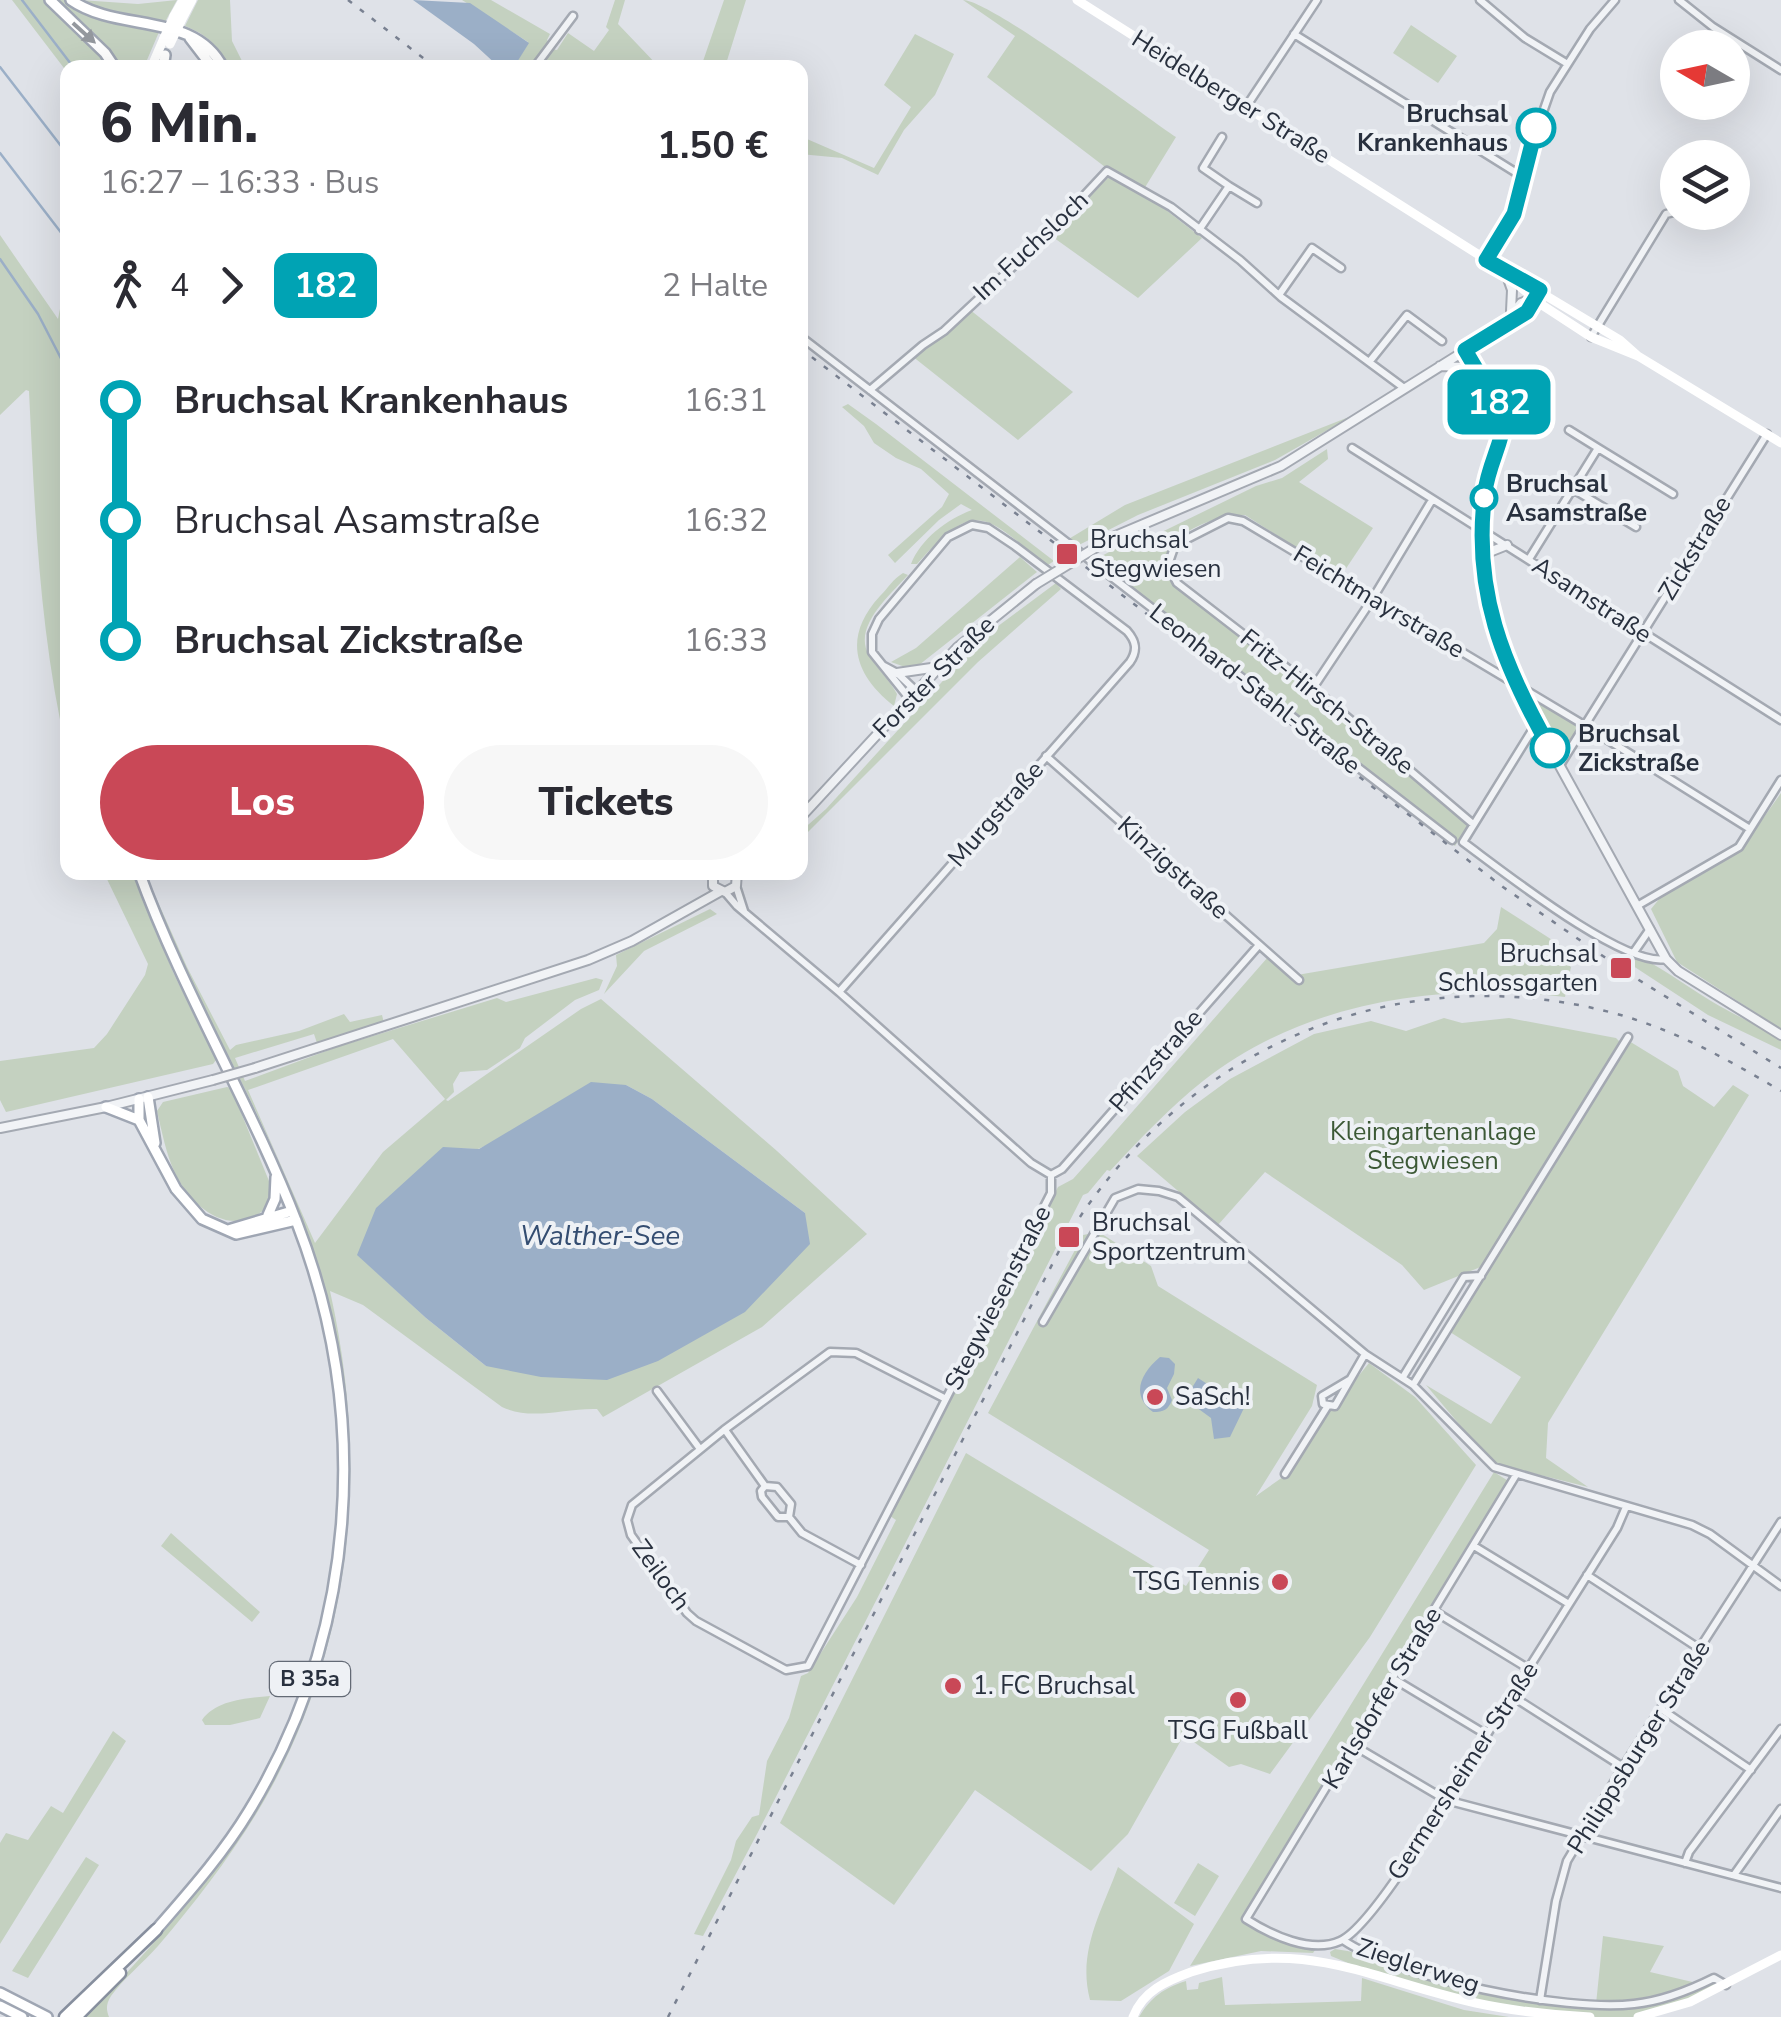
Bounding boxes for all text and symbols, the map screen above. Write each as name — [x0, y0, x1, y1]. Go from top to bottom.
one-way arrow — [71, 21, 96, 43]
street label: Heidelberger Straße — [1125, 22, 1337, 172]
north arrow — [1660, 30, 1750, 120]
map controls — [1660, 30, 1750, 230]
text: 6 Min. — [100, 86, 258, 161]
place label: Bruchsal Krankenhaus — [1357, 97, 1508, 160]
marker: Bruchsal Krankenhaus — [1517, 109, 1555, 147]
text: 1.50 € — [657, 120, 768, 171]
button: layers — [1660, 140, 1750, 230]
text: 16:27 – 16:33 · Bus — [100, 161, 379, 204]
street label: Im Fuchsloch — [966, 184, 1096, 308]
icon: walk — [100, 258, 155, 313]
icon: forward — [204, 258, 259, 313]
text: 182 — [294, 262, 357, 309]
text: 4 — [170, 264, 189, 307]
text: 2 Halte — [662, 264, 768, 307]
line badge: 182 — [1442, 370, 1556, 434]
text: Bruchsal Krankenhaus — [174, 375, 568, 426]
text: 16:31 — [684, 379, 768, 422]
text: 182 — [1467, 379, 1531, 426]
place label: Bruchsal Asamstraße — [1506, 467, 1647, 530]
marker: Bruchsal Asamstraße — [1471, 485, 1497, 511]
street label: Zickstraße — [1651, 490, 1739, 606]
text: Bruchsal Asamstraße — [174, 495, 540, 546]
text: 16:32 — [684, 499, 768, 542]
place label: Bruchsal Stegwiesen — [1090, 523, 1222, 586]
street label: Feichtmayrstraße — [1287, 537, 1471, 667]
marker: Bruchsal Stegwiesen — [1054, 541, 1080, 567]
street label: Asamstraße — [1526, 549, 1658, 651]
street label: Leonhard-Stahl-Straße — [1142, 596, 1368, 782]
street label: Forster Straße — [865, 608, 1003, 746]
text: Bruchsal Zickstraße — [174, 615, 523, 666]
text: 16:33 — [684, 619, 768, 662]
street label: Fritz-Hirsch-Straße — [1233, 621, 1421, 783]
place label: Bruchsal Zickstraße — [1578, 717, 1699, 780]
marker: Bruchsal Zickstraße — [1531, 729, 1569, 767]
button: Los — [100, 745, 424, 860]
button: Tickets — [444, 745, 768, 860]
street label: Murgstraße — [940, 754, 1052, 874]
street label: Kinzigstraße — [1110, 809, 1236, 927]
place label: Bruchsal Schlossgarten — [1438, 937, 1599, 1000]
marker: Bruchsal Schlossgarten — [1608, 955, 1634, 981]
street label: Pfinzstraße — [1102, 1002, 1210, 1120]
park label: Kleingartenanlage Stegwiesen — [1330, 1115, 1536, 1178]
street label: Stegwiesenstraße — [937, 1200, 1059, 1396]
place label: Bruchsal Sportzentrum — [1092, 1206, 1246, 1269]
water label: Walther-See — [520, 1217, 680, 1255]
marker: Bruchsal Sportzentrum — [1056, 1224, 1082, 1250]
place label: SaSch! — [1175, 1380, 1250, 1414]
marker: SaSch! — [1144, 1386, 1166, 1408]
street label: Zeiloch — [624, 1532, 698, 1618]
place label: TSG Tennis — [1133, 1565, 1260, 1599]
marker: TSG Tennis — [1269, 1571, 1291, 1593]
street label: Karlsdorfer Straße — [1314, 1601, 1450, 1795]
street label: Philippsburger Straße — [1559, 1634, 1719, 1860]
street label: Germersheimer Straße — [1380, 1655, 1546, 1887]
road number: B 35a — [270, 1662, 350, 1696]
place label: 1. FC Bruchsal — [973, 1669, 1136, 1703]
marker: 1. FC Bruchsal — [942, 1675, 964, 1697]
marker: TSG Fußball — [1227, 1689, 1249, 1711]
place label: TSG Fußball — [1168, 1714, 1309, 1748]
street label: Zieglerweg — [1352, 1930, 1484, 2002]

